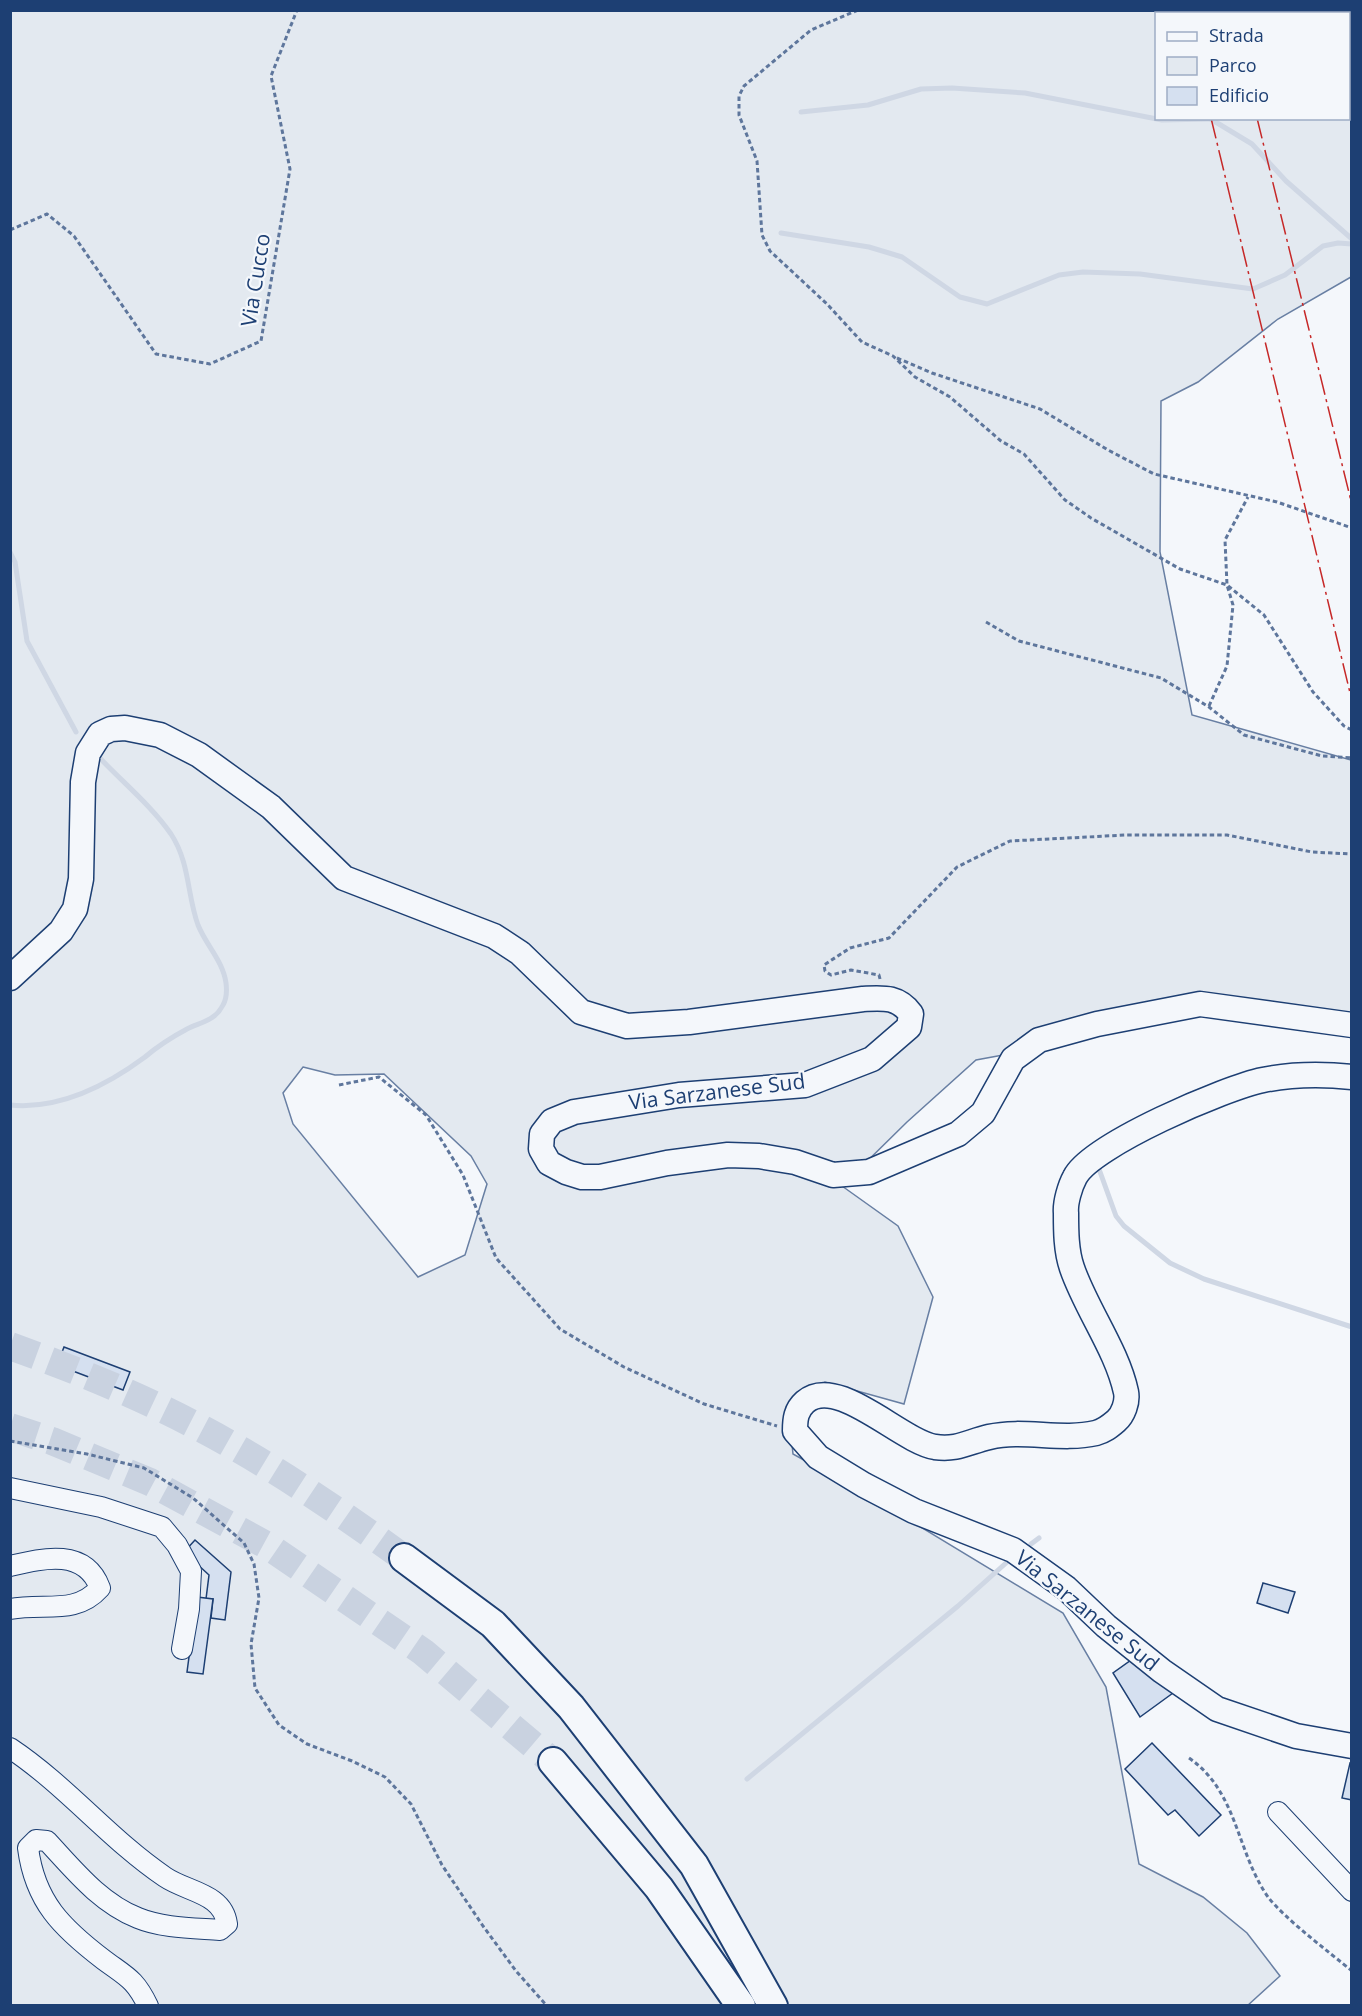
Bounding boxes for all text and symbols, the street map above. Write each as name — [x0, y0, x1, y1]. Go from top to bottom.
legend — [1155, 12, 1350, 120]
text: Strada — [1209, 23, 1264, 47]
text: Parco — [1209, 53, 1257, 77]
text: Edificio — [1209, 83, 1269, 107]
street label: Via Cucco — [234, 231, 276, 328]
street label: Via Sarzanese Sud — [627, 1066, 807, 1116]
street label: Via Sarzanese Sud — [1010, 1544, 1165, 1677]

